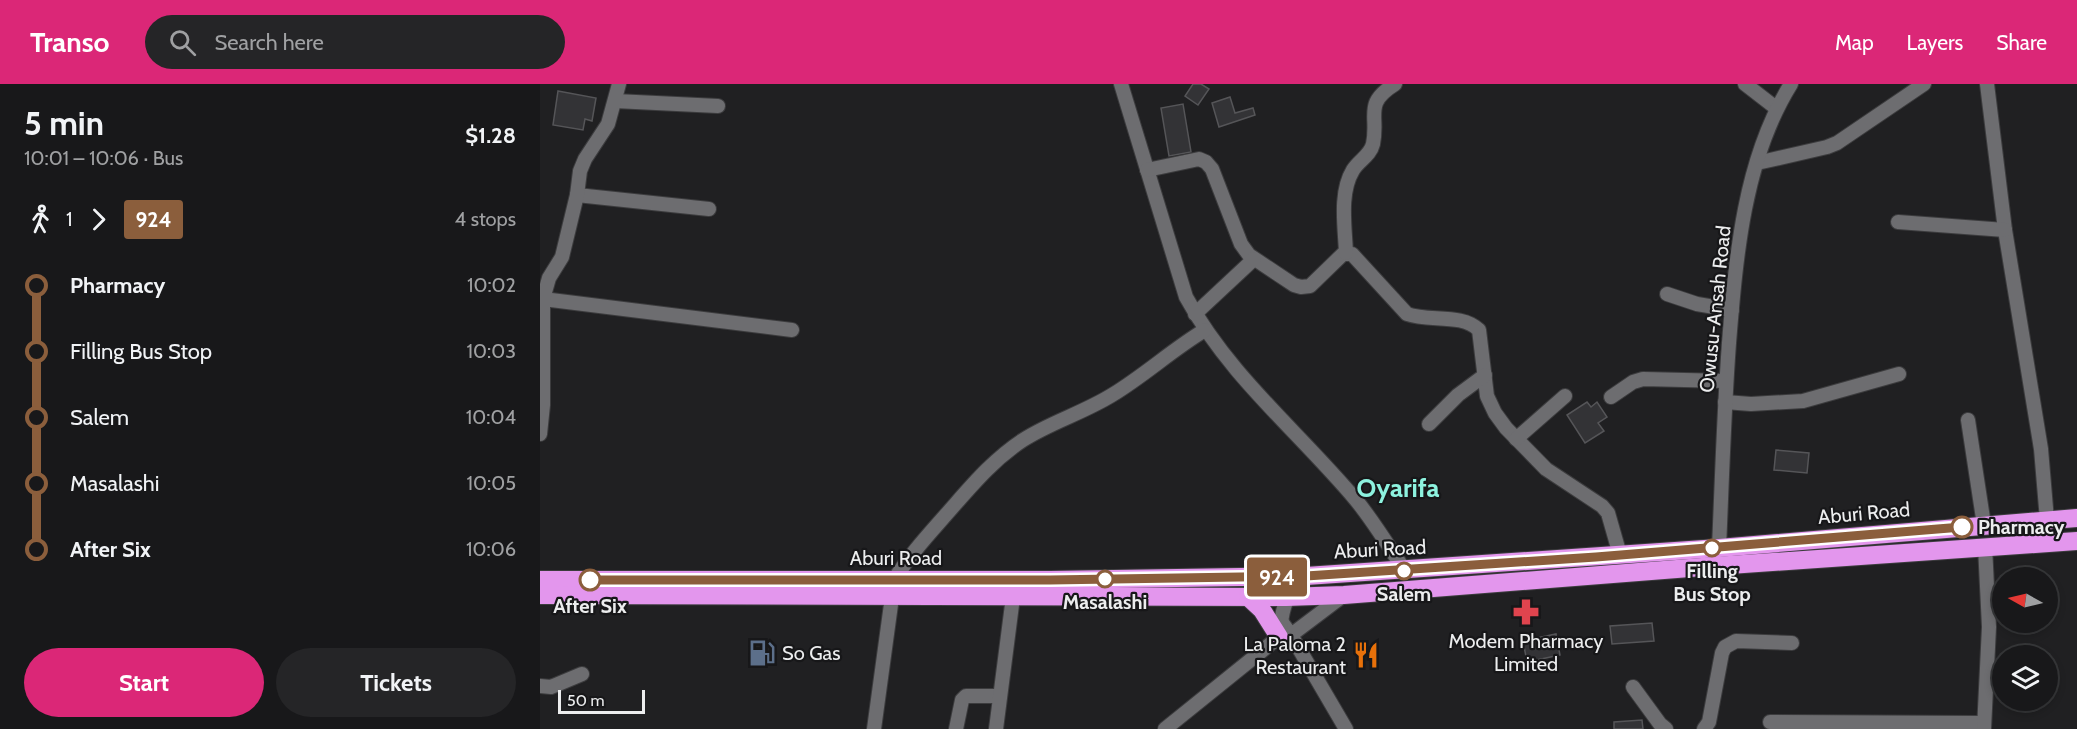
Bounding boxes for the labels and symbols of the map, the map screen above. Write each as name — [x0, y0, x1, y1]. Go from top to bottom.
street label: Owusu-Ansah Road — [1694, 224, 1736, 394]
district label: Oyarifa — [1356, 472, 1440, 504]
street label: Aburi Road — [1817, 497, 1911, 529]
place label: Pharmacy — [1978, 515, 2065, 539]
marker: Pharmacy — [1951, 516, 1973, 538]
street label: Aburi Road — [1333, 535, 1427, 563]
marker: Filling Bus Stop — [1703, 539, 1721, 557]
street label: Aburi Road — [850, 546, 942, 570]
line badge: 924 — [1242, 558, 1311, 596]
place label: Filling Bus Stop — [1673, 559, 1751, 606]
marker: Salem — [1395, 562, 1413, 580]
north arrow — [1992, 567, 2058, 633]
marker: After Six — [579, 569, 601, 591]
marker: Masalashi — [1096, 570, 1114, 588]
place label: Salem — [1377, 582, 1431, 606]
place label: Masalashi — [1063, 590, 1147, 614]
place label: After Six — [553, 594, 627, 618]
pharmacy icon: Modem Pharmacy Limited — [1511, 597, 1541, 627]
place label: Modem Pharmacy Limited — [1449, 629, 1603, 676]
place label: La Paloma 2 Restaurant — [1243, 632, 1346, 679]
fuel station icon: So Gas — [747, 638, 777, 668]
restaurant icon: La Paloma 2 Restaurant — [1351, 640, 1381, 670]
place label: So Gas — [782, 641, 841, 665]
scale bar — [558, 687, 645, 714]

